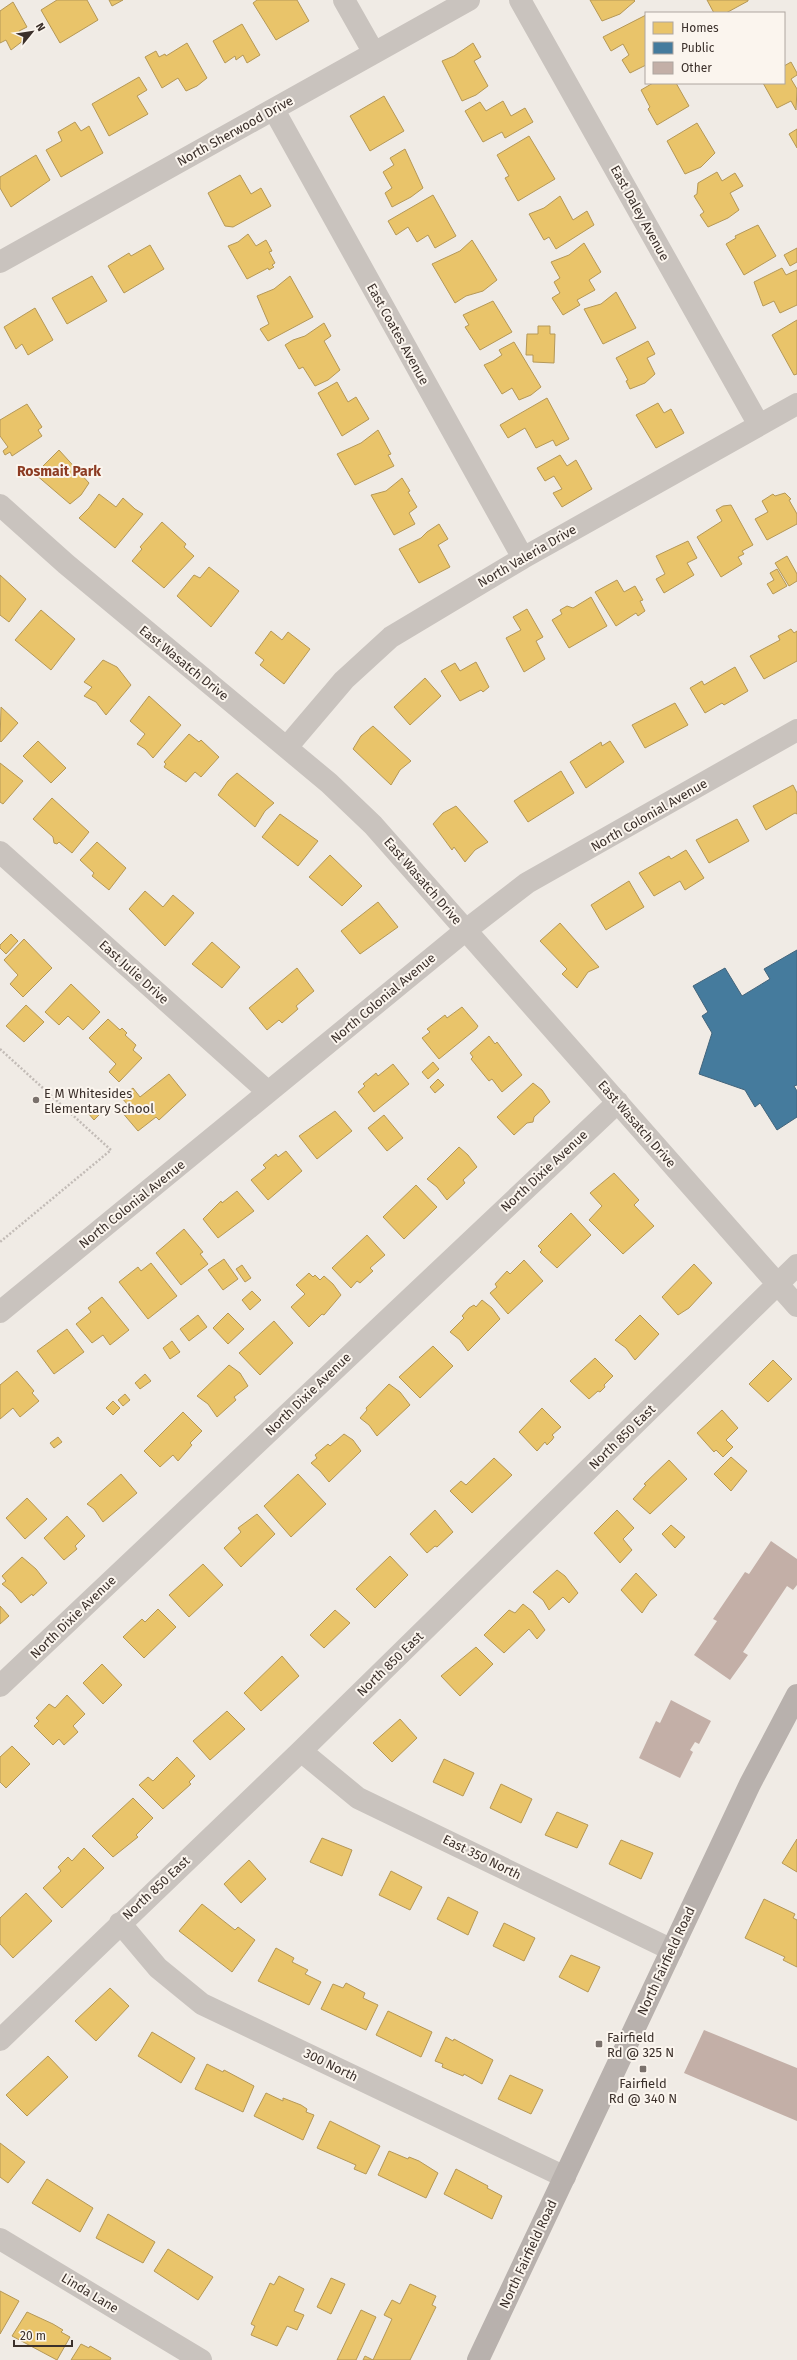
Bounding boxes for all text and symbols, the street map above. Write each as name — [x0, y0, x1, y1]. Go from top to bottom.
north arrow — [12, 12, 52, 52]
legend — [645, 12, 785, 84]
text: N — [33, 21, 48, 34]
text: Homes — [681, 21, 719, 35]
text: Public — [681, 41, 715, 55]
text: Other — [681, 61, 712, 75]
street label: North Sherwood Drive — [174, 93, 296, 169]
street label: East Daley Avenue — [608, 163, 672, 263]
street label: East Coates Avenue — [364, 281, 432, 387]
district label: Rosmait Park — [17, 463, 101, 480]
street label: North Valeria Drive — [475, 522, 579, 590]
street label: East Wasatch Drive — [136, 622, 232, 704]
street label: North Colonial Avenue — [588, 776, 710, 854]
street label: East Wasatch Drive — [381, 834, 465, 928]
street label: East Julie Drive — [96, 937, 172, 1007]
street label: North Colonial Avenue — [328, 950, 438, 1046]
street label: East Wasatch Drive — [595, 1077, 679, 1171]
place label: E M Whitesides Elementary School — [44, 1086, 154, 1116]
marker: E M Whitesides Elementary School — [31, 1095, 41, 1105]
street label: North Dixie Avenue — [498, 1127, 590, 1215]
street label: North Colonial Avenue — [76, 1157, 188, 1251]
street label: North Dixie Avenue — [262, 1349, 354, 1439]
street label: North 850 East — [586, 1401, 658, 1472]
street label: North Dixie Avenue — [27, 1572, 119, 1662]
street label: North 850 East — [354, 1628, 426, 1699]
street label: East 350 North — [440, 1832, 524, 1882]
street label: North 850 East — [119, 1853, 193, 1923]
street label: North Fairfield Road — [634, 1904, 698, 2018]
place label: Fairfield Rd @ 325 N — [607, 2030, 674, 2060]
marker: Fairfield Rd @ 325 N — [594, 2039, 604, 2049]
street label: 300 North — [302, 2045, 360, 2085]
marker: Fairfield Rd @ 340 N — [638, 2064, 648, 2074]
place label: Fairfield Rd @ 340 N — [609, 2076, 677, 2106]
street label: North Fairfield Road — [496, 2197, 560, 2311]
street label: Linda Lane — [59, 2270, 121, 2316]
scale bar — [14, 2322, 72, 2348]
text: 20 m — [20, 2329, 46, 2343]

